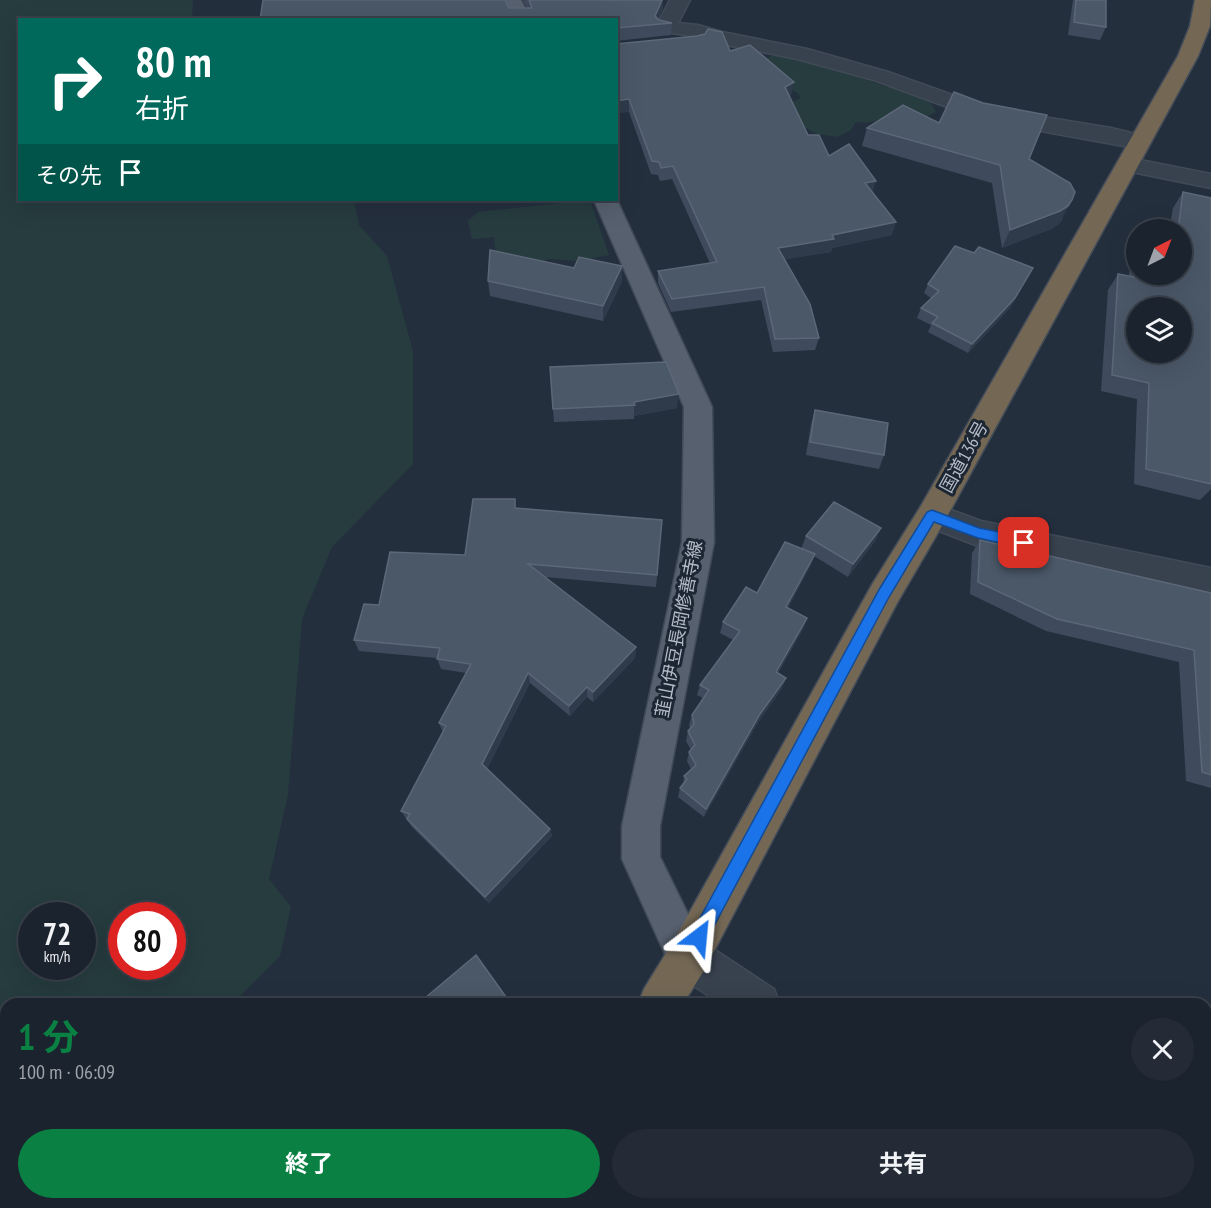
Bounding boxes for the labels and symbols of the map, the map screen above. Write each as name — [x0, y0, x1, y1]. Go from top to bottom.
north arrow — [1126, 219, 1192, 285]
street label: 国道136号 — [935, 417, 993, 497]
pin — [998, 517, 1049, 568]
street label: 韮山伊豆長岡修善寺線 — [650, 538, 707, 719]
speed limit sign: 80 — [108, 902, 186, 980]
position arrow — [667, 905, 731, 969]

